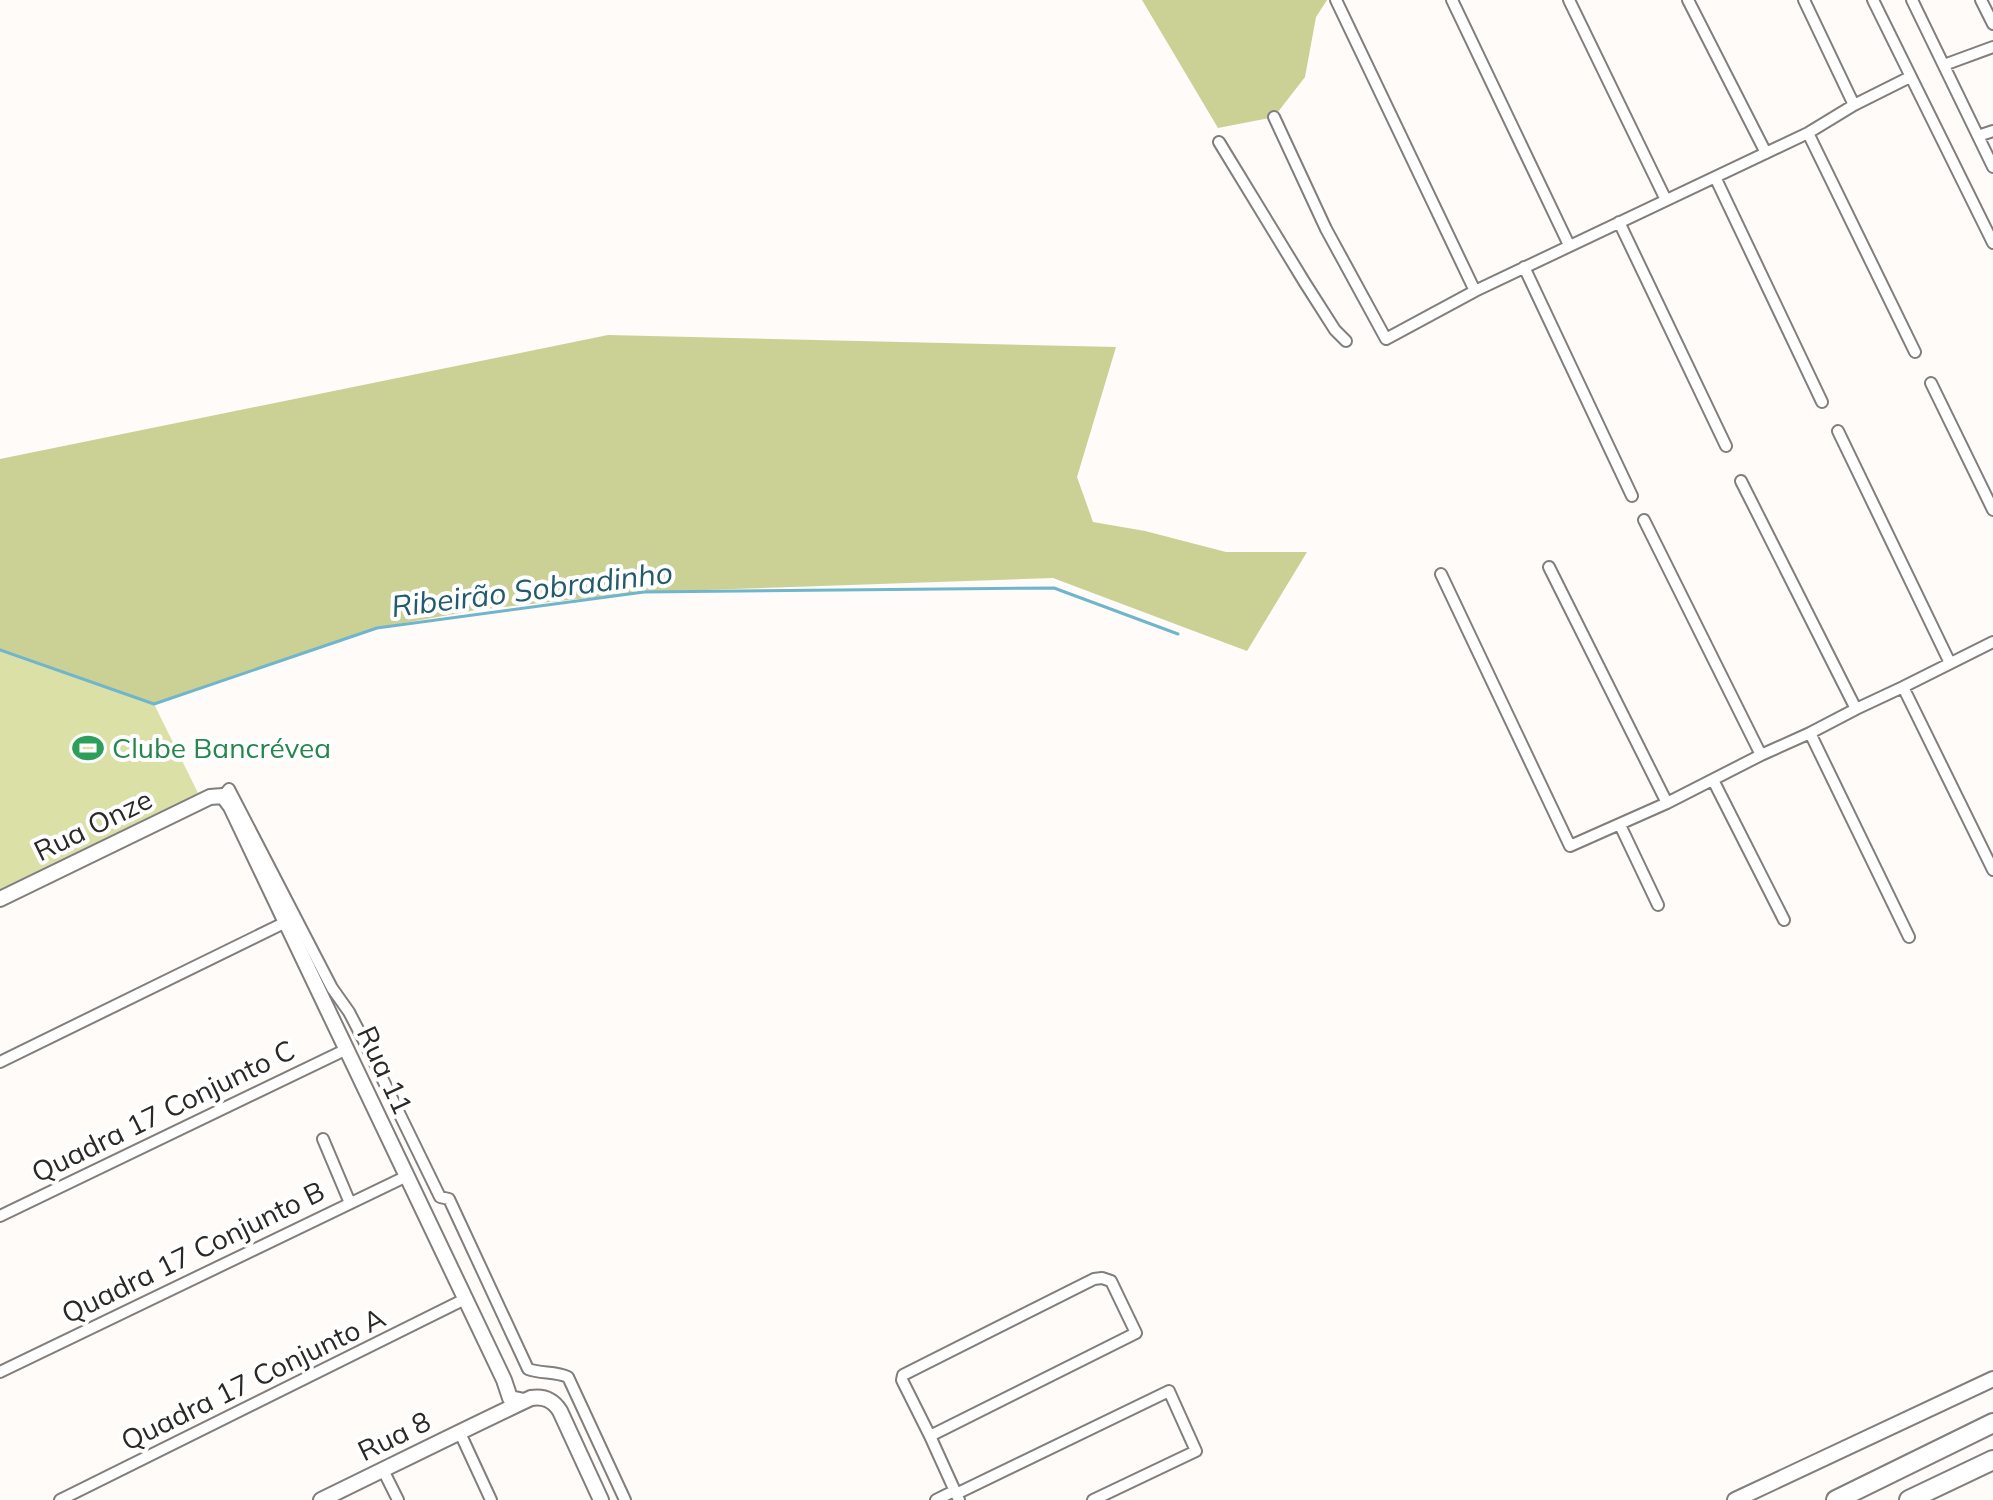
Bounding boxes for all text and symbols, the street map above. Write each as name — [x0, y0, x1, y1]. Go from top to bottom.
water label: Ribeirão Sobradinho — [389, 553, 675, 625]
place label: Clube Bancrévea — [112, 730, 331, 765]
sports icon: Clube Bancrévea — [71, 731, 105, 765]
street label: Rua Onze — [28, 781, 158, 868]
street label: Rua 11 — [350, 1020, 421, 1119]
street label: Quadra 17 Conjunto C — [26, 1032, 300, 1189]
street label: Quadra 17 Conjunto B — [56, 1173, 330, 1330]
street label: Quadra 17 Conjunto A — [115, 1299, 391, 1458]
street label: Rua 8 — [352, 1403, 436, 1468]

